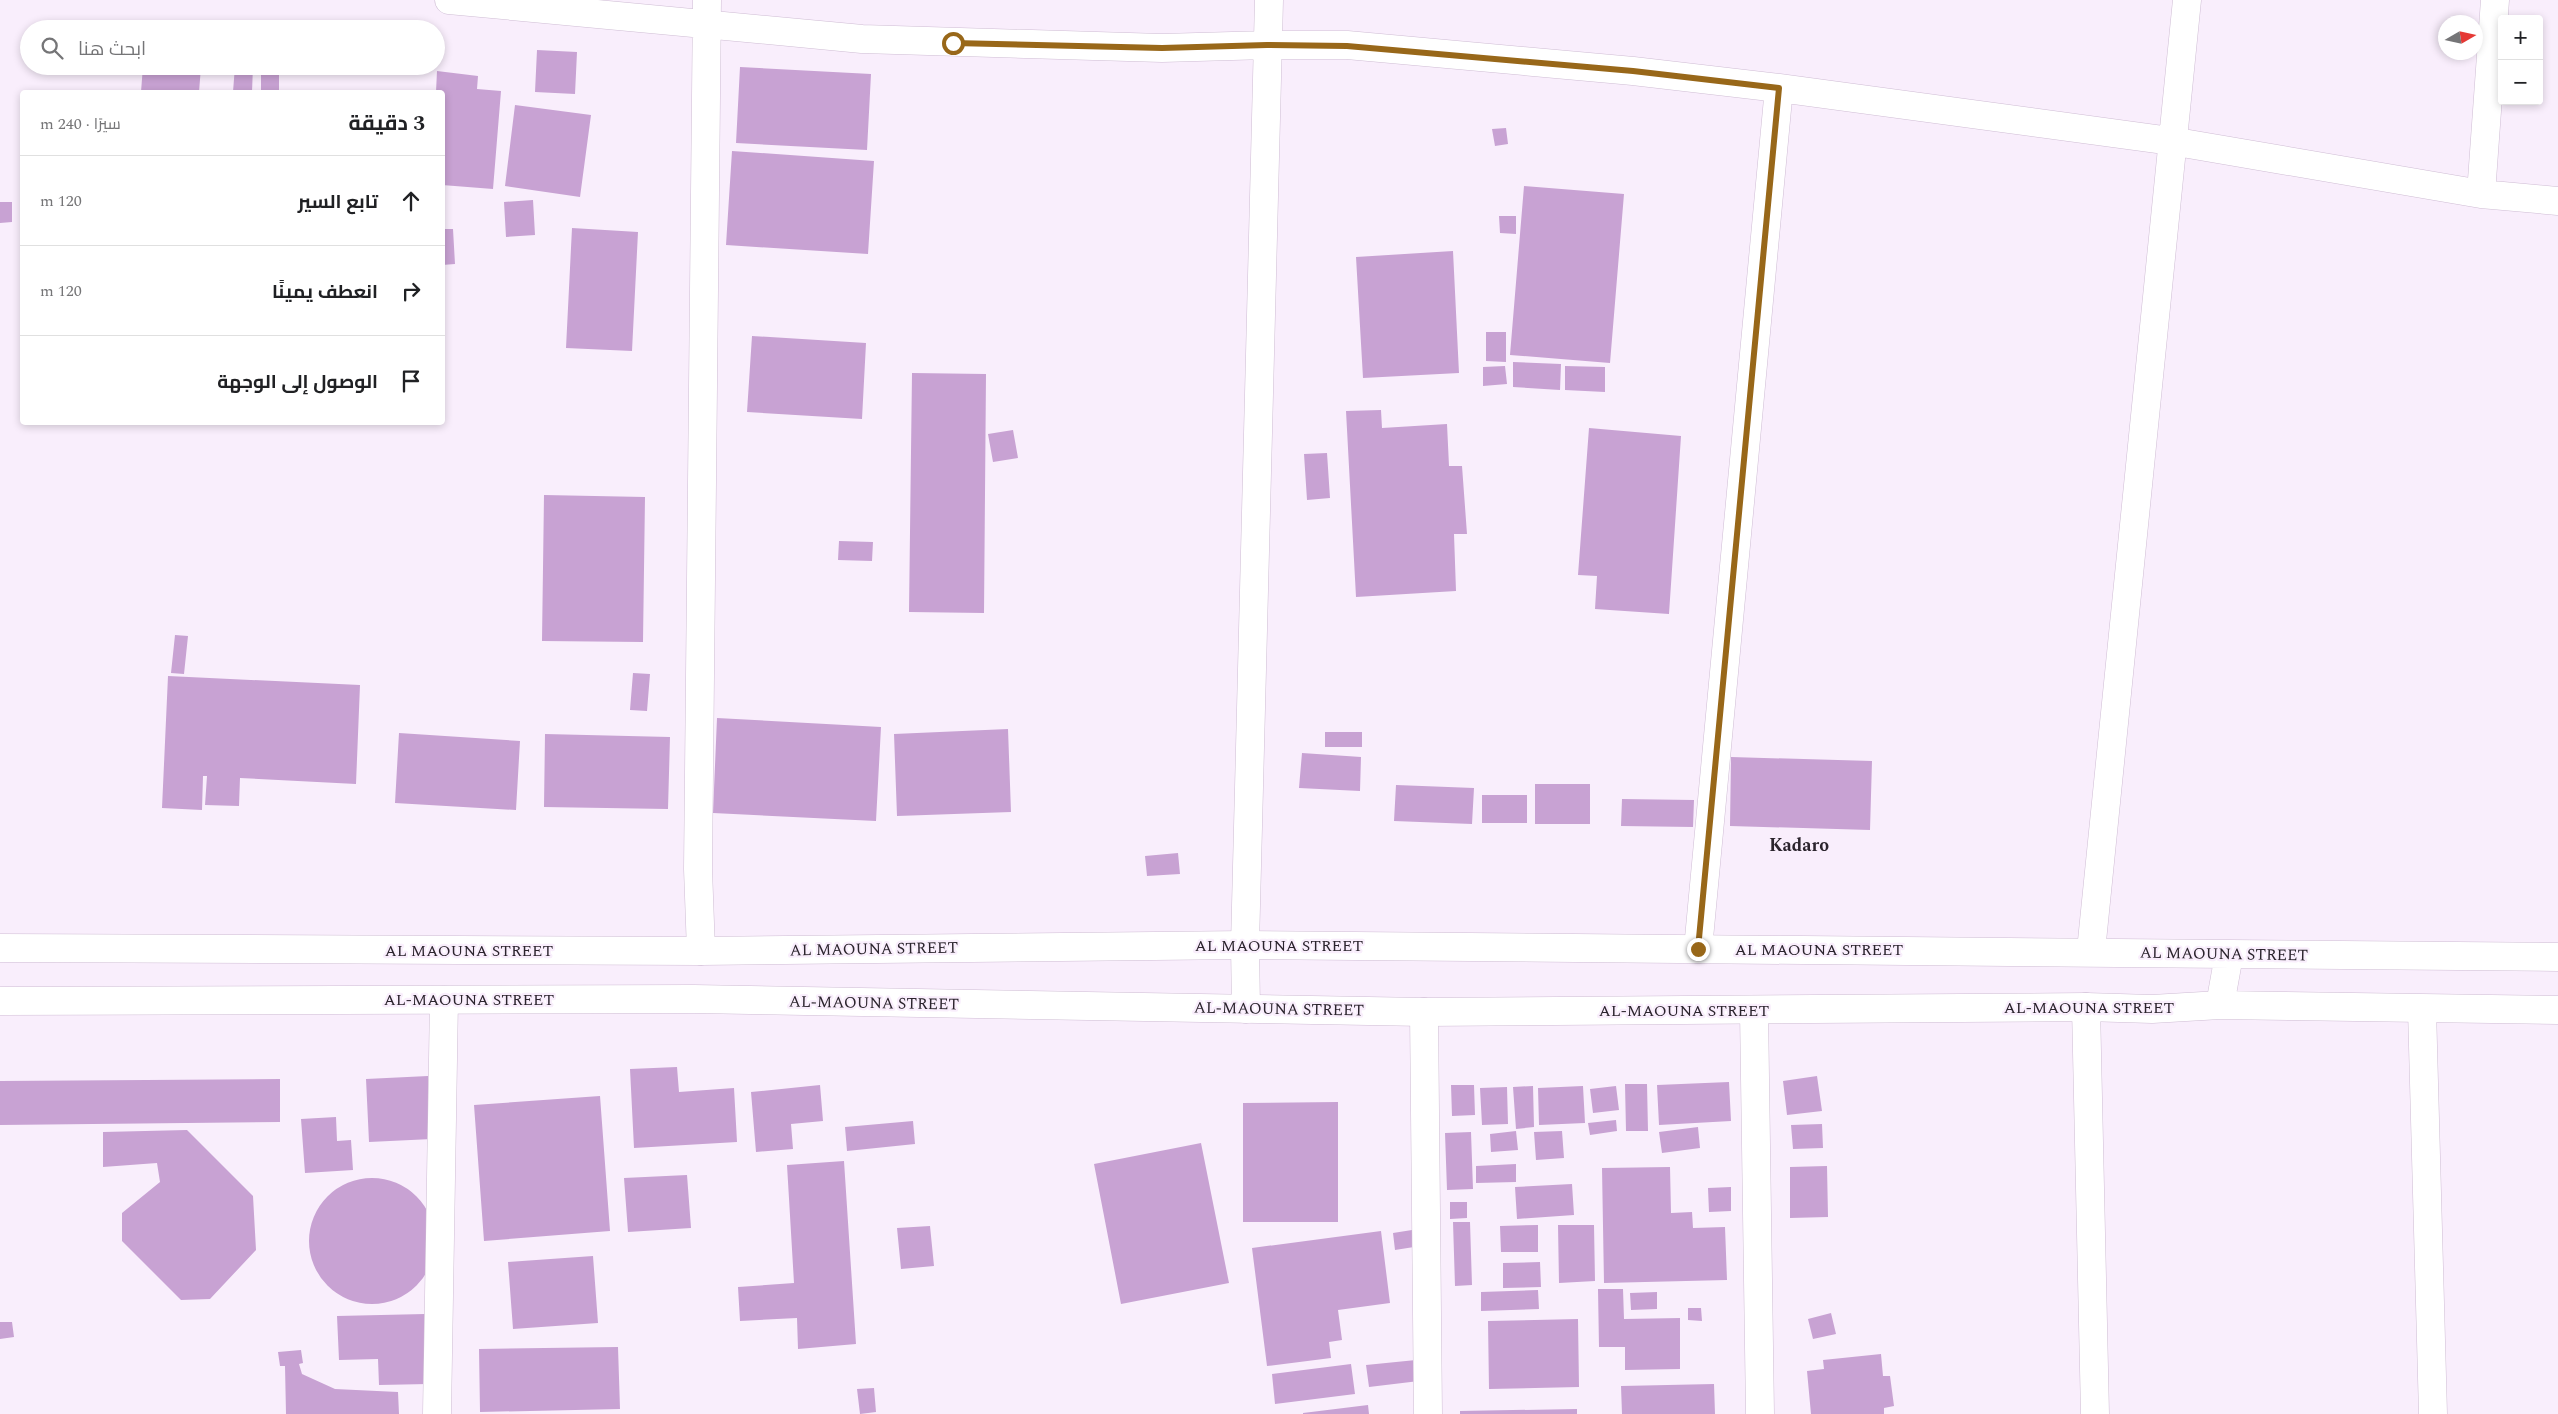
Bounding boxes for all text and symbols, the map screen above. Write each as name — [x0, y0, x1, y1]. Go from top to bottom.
north arrow — [2438, 15, 2483, 60]
map controls — [2498, 15, 2543, 105]
button: + — [2498, 15, 2543, 60]
search box — [20, 20, 445, 75]
route start — [942, 32, 965, 55]
icon: search — [38, 34, 66, 62]
text: ابحث هنا — [78, 35, 146, 64]
button: − — [2498, 60, 2543, 105]
text: 3 دقيقة — [349, 108, 425, 140]
text: سيرًا · 240 m — [40, 112, 121, 136]
icon: ahead — [397, 187, 425, 215]
text: تابع السير — [298, 188, 378, 217]
text: 120 m — [40, 189, 82, 213]
icon: right — [397, 277, 425, 305]
text: انعطف يمينًا — [272, 278, 378, 307]
text: 120 m — [40, 279, 82, 303]
icon: arrive — [397, 367, 425, 395]
text: الوصول إلى الوجهة — [217, 368, 378, 397]
district label: Kadaro — [1769, 832, 1829, 859]
street label: AL MAOUNA STREET — [1195, 934, 1363, 958]
street label: AL MAOUNA STREET — [790, 936, 959, 962]
route end — [1687, 938, 1710, 961]
street label: AL MAOUNA STREET — [1735, 938, 1903, 962]
street label: AL MAOUNA STREET — [385, 939, 553, 963]
street label: AL MAOUNA STREET — [2140, 941, 2309, 967]
street label: AL-MAOUNA STREET — [384, 988, 554, 1012]
street label: AL-MAOUNA STREET — [789, 990, 960, 1016]
street label: AL-MAOUNA STREET — [1194, 996, 1365, 1022]
street label: AL-MAOUNA STREET — [2004, 996, 2174, 1020]
street label: AL-MAOUNA STREET — [1599, 999, 1769, 1023]

